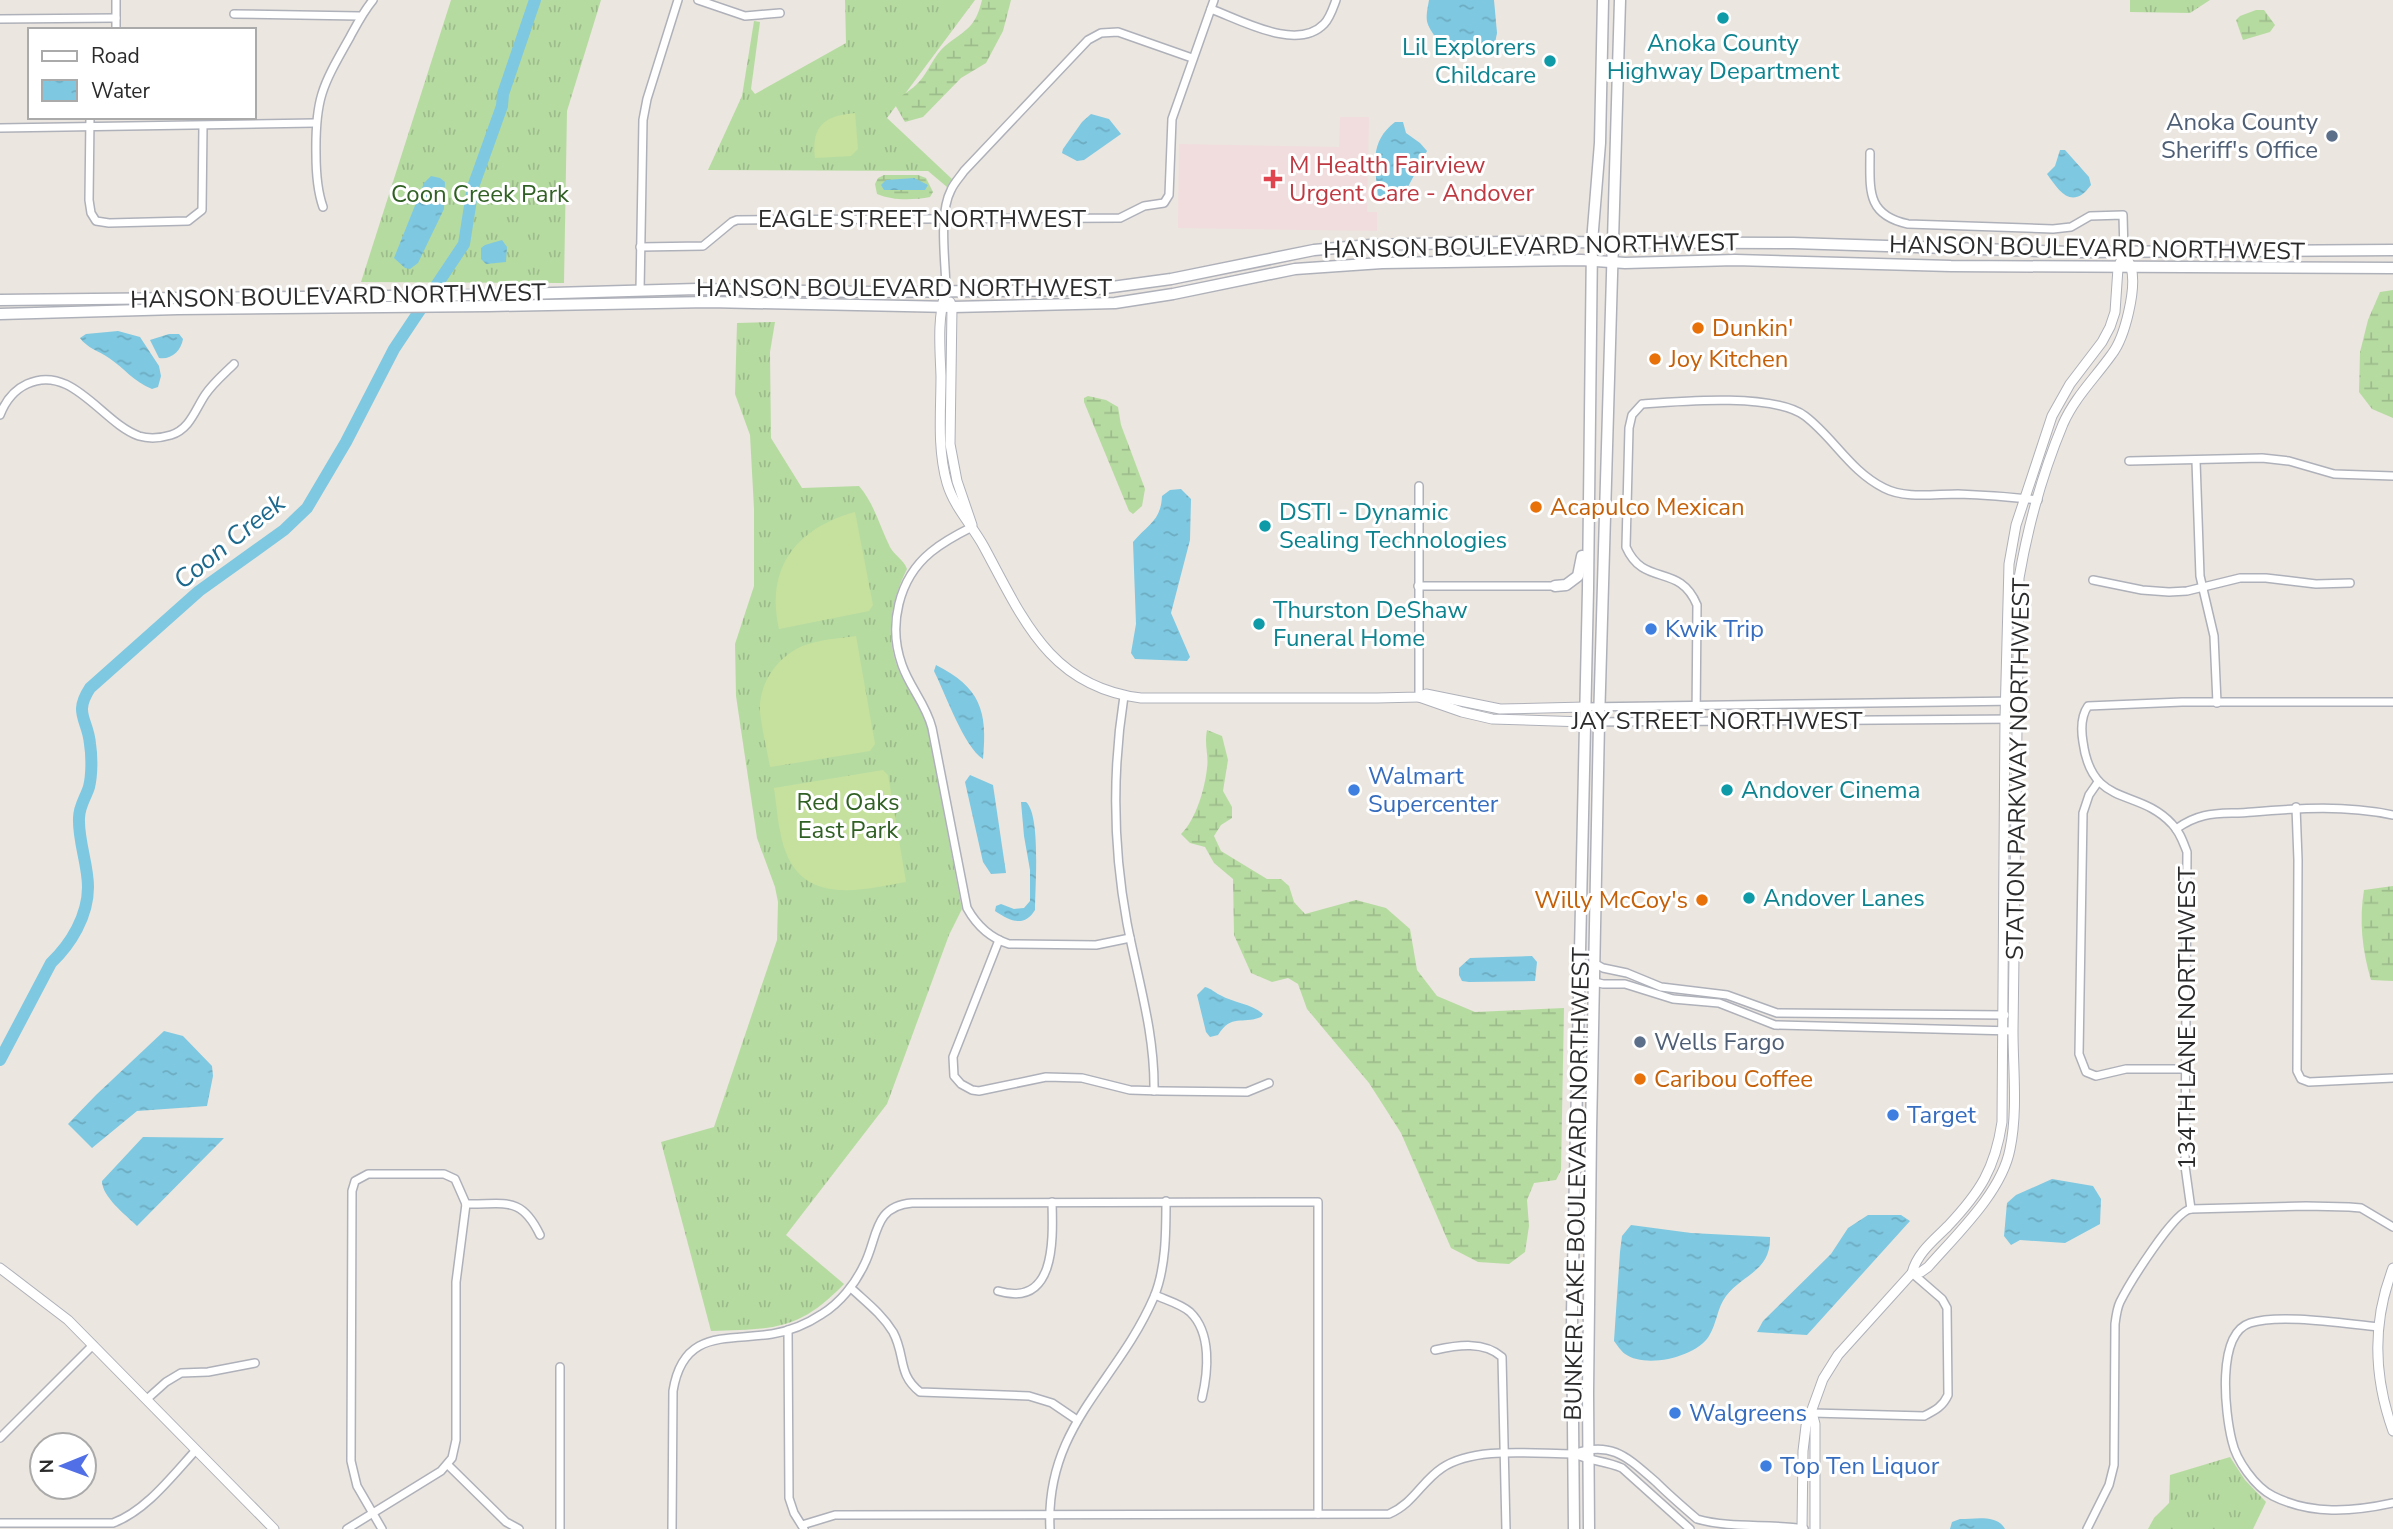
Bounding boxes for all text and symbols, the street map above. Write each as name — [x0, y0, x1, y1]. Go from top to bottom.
marker: Anoka County Highway Department — [1715, 10, 1731, 26]
place label: Anoka County Highway Department — [1607, 27, 1840, 87]
legend — [28, 28, 256, 119]
place label: Lil Explorers Childcare — [1402, 31, 1536, 91]
text: Road — [91, 42, 140, 70]
marker: Lil Explorers Childcare — [1542, 53, 1558, 69]
text: Water — [91, 77, 150, 105]
place label: Anoka County Sheriff's Office — [2161, 106, 2319, 166]
marker: Anoka County Sheriff's Office — [2324, 128, 2340, 144]
place label: M Health Fairview Urgent Care - Andover — [1289, 149, 1534, 209]
marker: M Health Fairview Urgent Care - Andover — [1263, 169, 1283, 189]
park label: Coon Creek Park — [391, 178, 570, 210]
street label: EAGLE STREET NORTHWEST — [758, 203, 1087, 235]
street label: HANSON BOULEVARD NORTHWEST — [1323, 226, 1740, 266]
street label: HANSON BOULEVARD NORTHWEST — [1889, 228, 2306, 268]
street label: HANSON BOULEVARD NORTHWEST — [696, 272, 1112, 304]
street label: HANSON BOULEVARD NORTHWEST — [130, 276, 547, 316]
place label: Dunkin' — [1712, 312, 1793, 344]
marker: Dunkin' — [1690, 320, 1706, 336]
place label: Joy Kitchen — [1668, 343, 1788, 375]
marker: Joy Kitchen — [1647, 351, 1663, 367]
water label: Coon Creek — [166, 485, 293, 597]
place label: Acapulco Mexican — [1550, 491, 1745, 523]
place label: DSTI - Dynamic Sealing Technologies — [1279, 496, 1507, 556]
marker: Acapulco Mexican — [1528, 499, 1544, 515]
marker: DSTI - Dynamic Sealing Technologies — [1257, 518, 1273, 534]
street label: STATION PARKWAY NORTHWEST — [1999, 577, 2037, 960]
place label: Thurston DeShaw Funeral Home — [1273, 594, 1468, 654]
place label: Kwik Trip — [1665, 613, 1764, 645]
marker: Thurston DeShaw Funeral Home — [1251, 616, 1267, 632]
marker: Kwik Trip — [1643, 621, 1659, 637]
street label: JAY STREET NORTHWEST — [1571, 705, 1863, 737]
place label: Walmart Supercenter — [1368, 760, 1499, 820]
place label: Andover Cinema — [1741, 774, 1920, 806]
marker: Walmart Supercenter — [1346, 782, 1362, 798]
marker: Andover Cinema — [1719, 782, 1735, 798]
park label: Red Oaks East Park — [796, 786, 900, 846]
street label: 134TH LANE NORTHWEST — [2171, 866, 2203, 1170]
place label: Andover Lanes — [1763, 882, 1925, 914]
place label: Willy McCoy's — [1534, 884, 1688, 916]
marker: Andover Lanes — [1741, 890, 1757, 906]
marker: Willy McCoy's — [1694, 892, 1710, 908]
street label: BUNKER LAKE BOULEVARD NORTHWEST — [1557, 947, 1597, 1421]
place label: Wells Fargo — [1654, 1026, 1785, 1058]
marker: Wells Fargo — [1632, 1034, 1648, 1050]
place label: Caribou Coffee — [1654, 1063, 1813, 1095]
marker: Caribou Coffee — [1632, 1071, 1648, 1087]
place label: Target — [1907, 1099, 1977, 1131]
marker: Target — [1885, 1107, 1901, 1123]
place label: Walgreens — [1689, 1397, 1807, 1429]
marker: Walgreens — [1667, 1405, 1683, 1421]
north arrow — [28, 1431, 98, 1501]
place label: Top Ten Liquor — [1780, 1450, 1940, 1482]
marker: Top Ten Liquor — [1758, 1458, 1774, 1474]
text: N — [34, 1459, 60, 1474]

